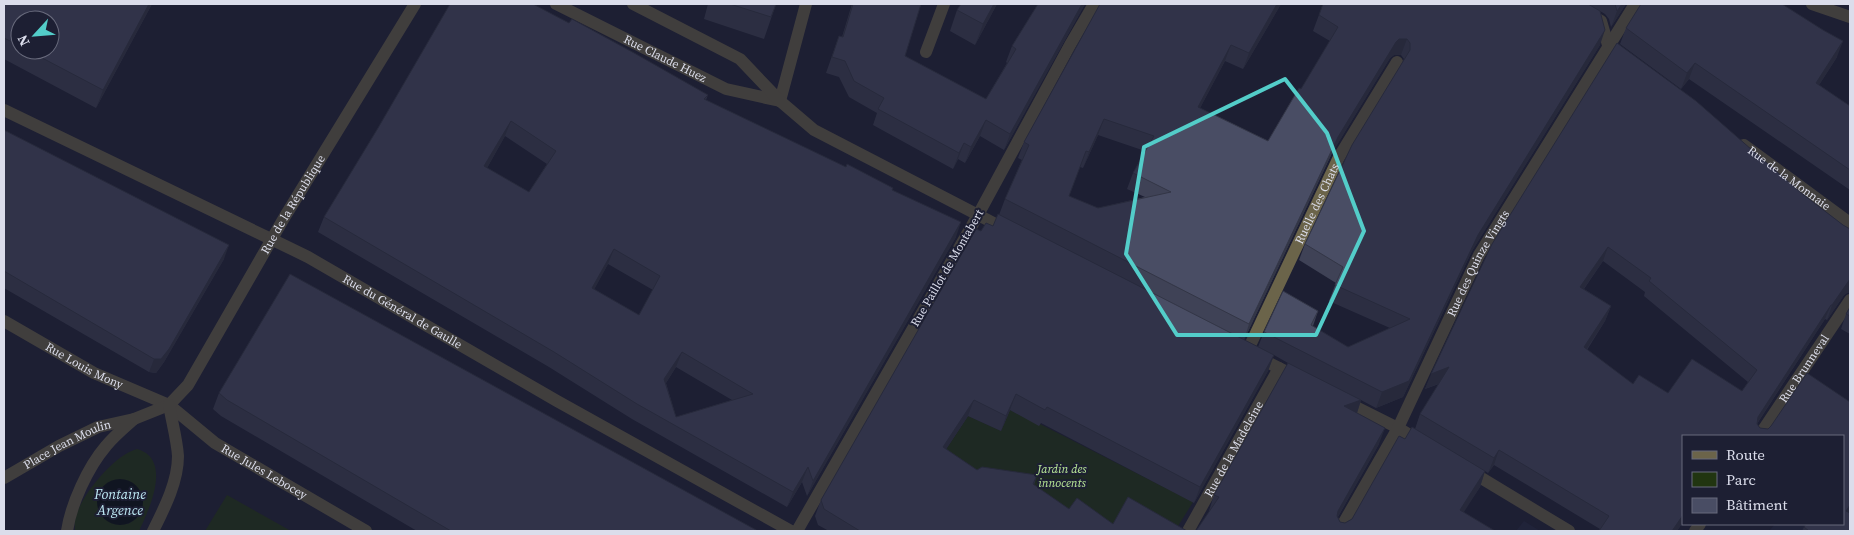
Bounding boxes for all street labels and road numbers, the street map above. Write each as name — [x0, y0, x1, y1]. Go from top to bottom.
street label: Rue Claude Huez — [621, 31, 710, 86]
street label: Rue de la Monnaie — [1744, 142, 1834, 214]
street label: Rue de la République — [257, 152, 329, 257]
street label: Ruelle des Chats — [1291, 161, 1343, 247]
street label: Rue Paillot de Montabert — [907, 206, 987, 330]
street label: Rue des Quinze Vingts — [1443, 207, 1513, 319]
street label: Rue du Général de Gaulle — [340, 271, 465, 352]
street label: Rue Brunneval — [1775, 331, 1833, 406]
street label: Rue Louis Mony — [42, 339, 126, 393]
street label: Rue de la Madeleine — [1201, 398, 1267, 500]
street label: Place Jean Moulin — [21, 416, 113, 473]
street label: Rue Jules Lebocey — [218, 440, 311, 503]

